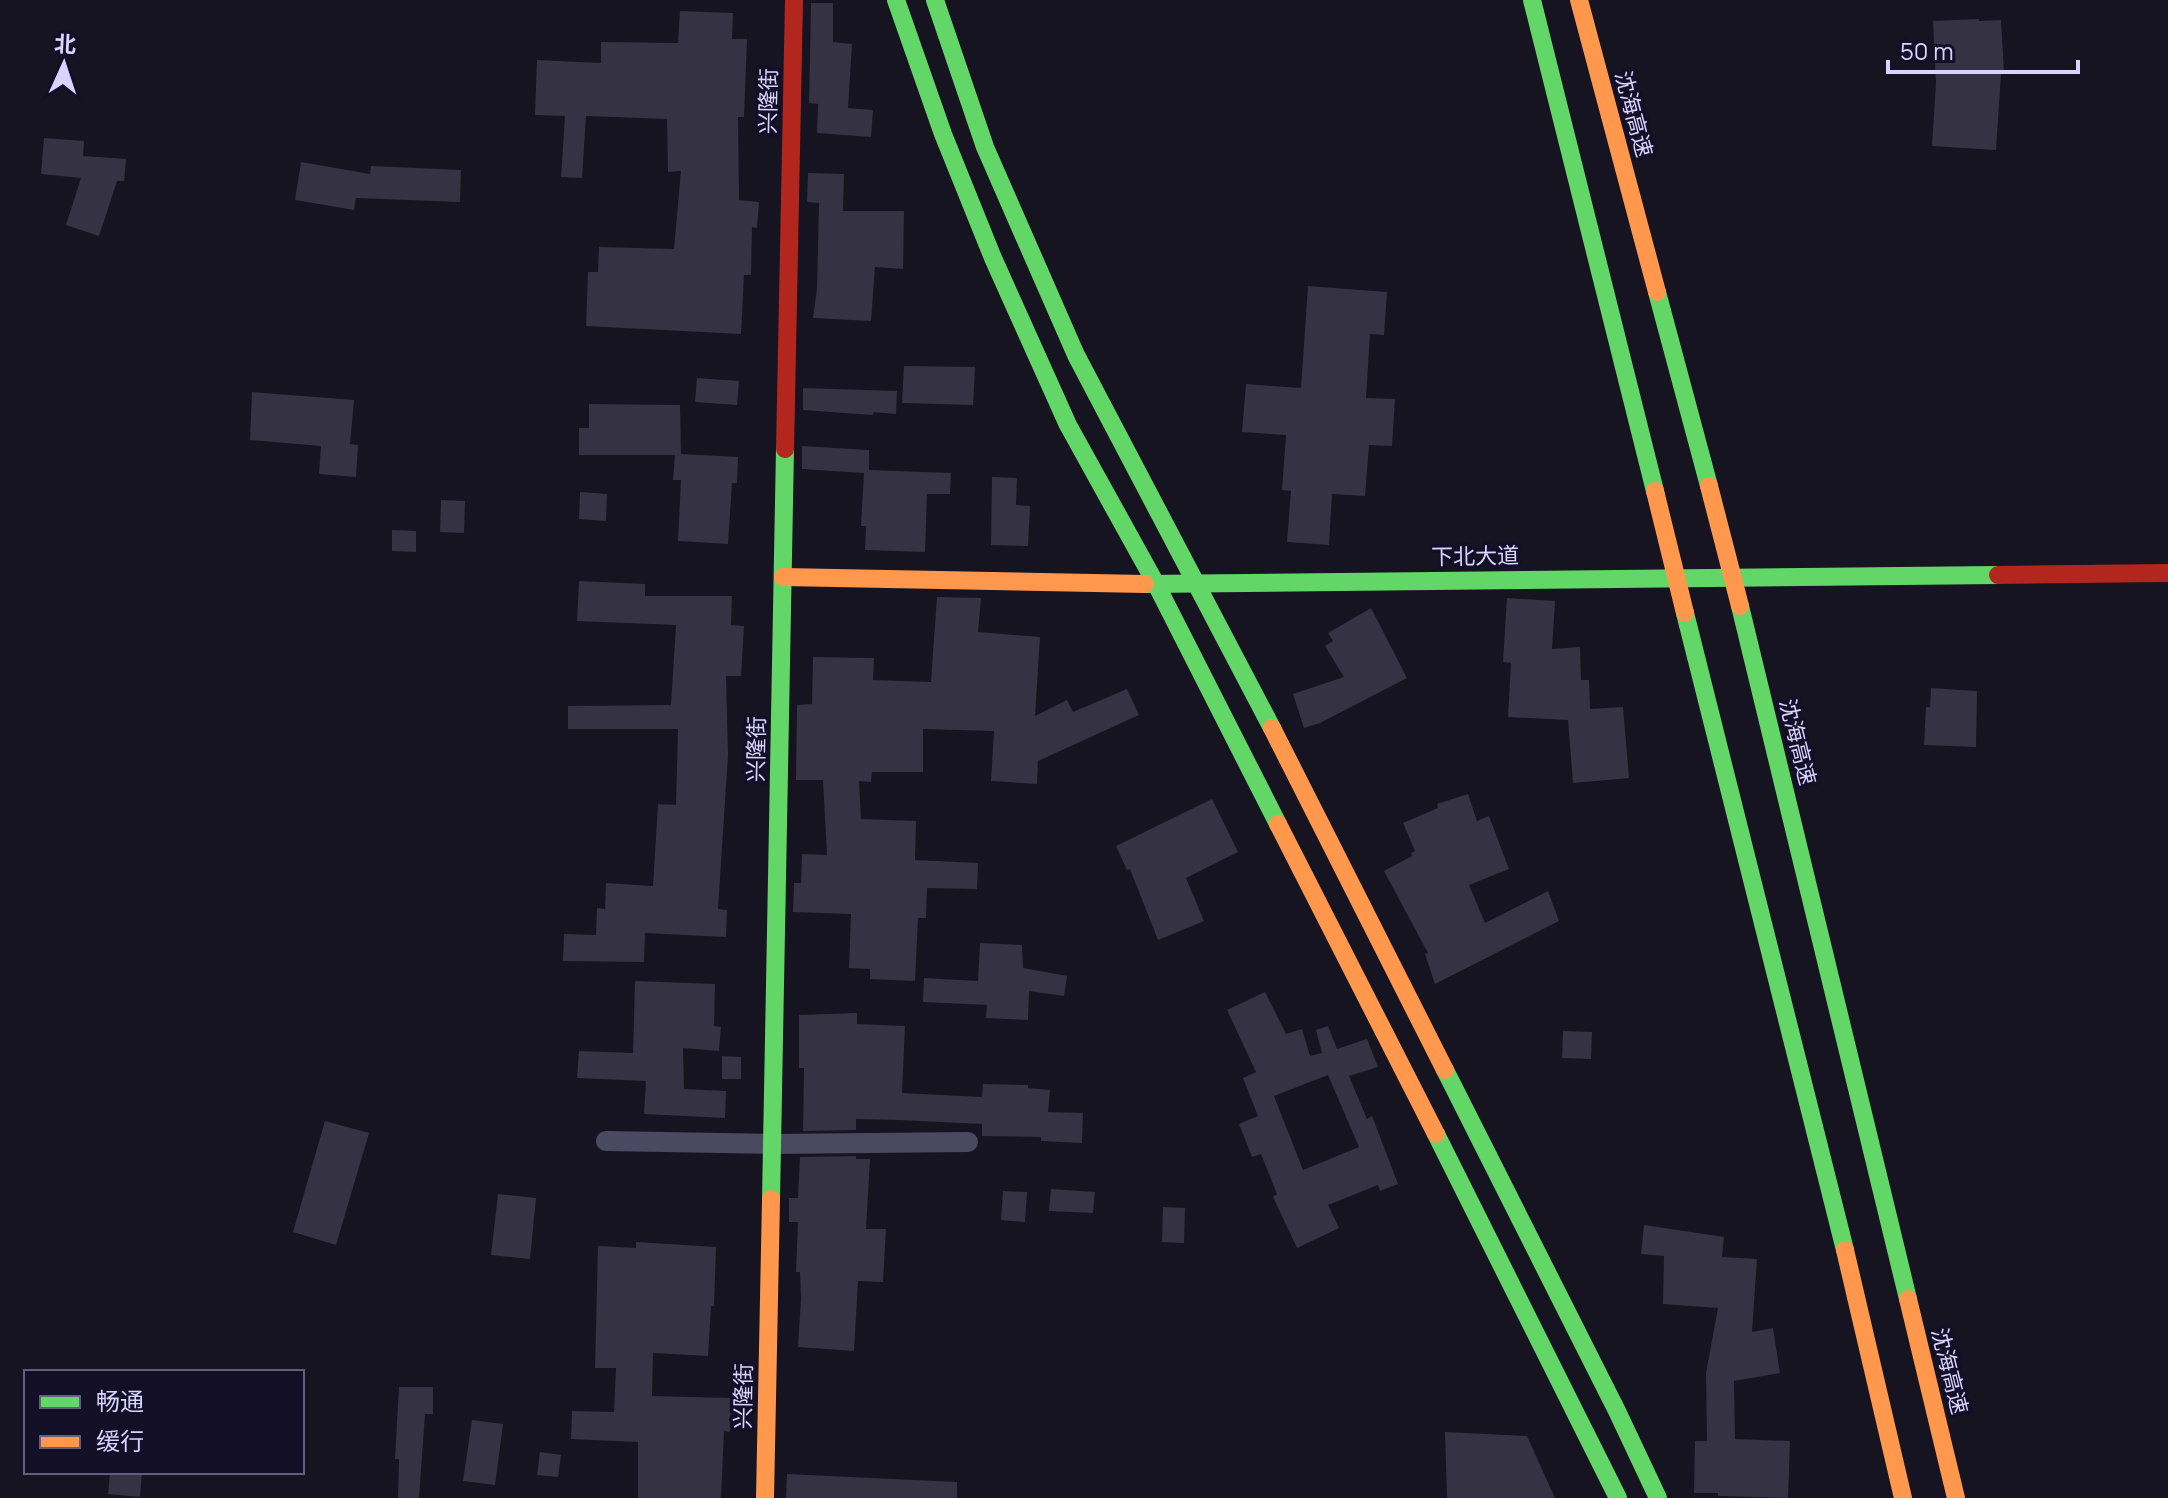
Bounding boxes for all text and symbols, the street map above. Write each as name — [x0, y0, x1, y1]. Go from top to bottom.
north arrow — [24, 24, 104, 104]
scale bar — [1888, 24, 2078, 74]
text: 北 — [53, 28, 77, 60]
text: 50 m — [1900, 34, 1954, 67]
street label: 兴隆街 — [752, 68, 784, 134]
street label: 沈海高速 — [1608, 68, 1660, 160]
street label: 下北大道 — [1431, 540, 1519, 572]
street label: 沈海高速 — [1773, 696, 1823, 788]
street label: 兴隆街 — [740, 716, 772, 782]
street label: 沈海高速 — [1925, 1325, 1975, 1417]
street label: 兴隆街 — [727, 1363, 759, 1429]
legend — [24, 1370, 304, 1474]
text: 畅通 — [96, 1384, 144, 1417]
text: 缓行 — [96, 1424, 144, 1457]

